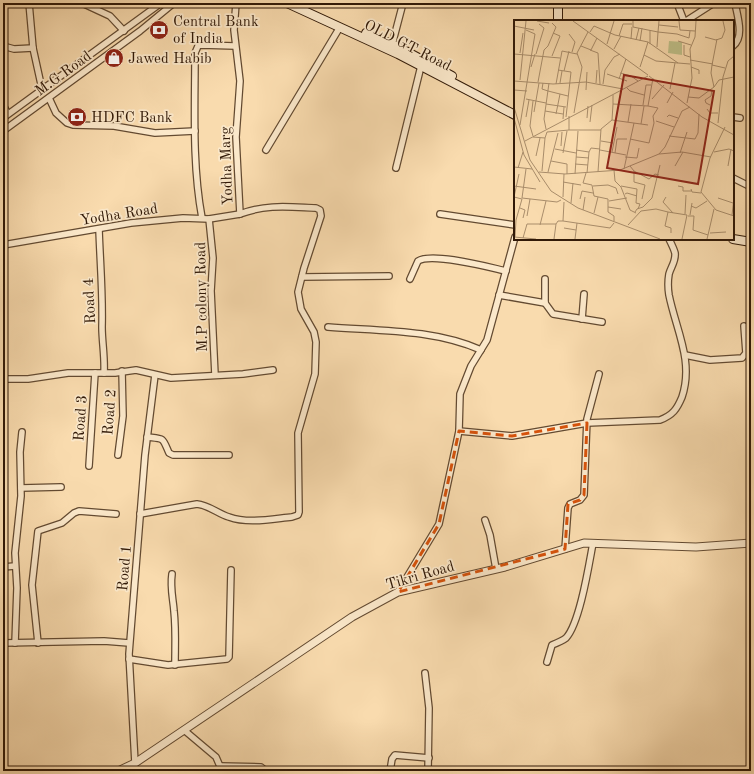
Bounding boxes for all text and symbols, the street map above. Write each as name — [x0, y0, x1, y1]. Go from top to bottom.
place label: Central Bank of India — [173, 15, 259, 47]
street label: OLD GT Road — [361, 18, 453, 75]
bank icon: Central Bank of India — [148, 19, 170, 41]
inset map — [514, 20, 734, 240]
shop icon: Jawed Habib — [103, 47, 125, 69]
street label: M.G Road — [33, 49, 95, 99]
place label: Jawed Habib — [128, 52, 212, 67]
bank icon: HDFC Bank — [66, 106, 88, 128]
place label: HDFC Bank — [91, 111, 173, 126]
street label: Yodha Marg — [219, 126, 236, 206]
street label: Yodha Road — [79, 202, 159, 229]
street label: M.P colony Road — [194, 242, 211, 352]
street label: Road 4 — [82, 277, 99, 324]
street label: Road 2 — [101, 388, 120, 436]
street label: Road 3 — [72, 394, 91, 442]
street label: Road 1 — [116, 544, 135, 592]
street label: Tikri Road — [385, 559, 456, 593]

